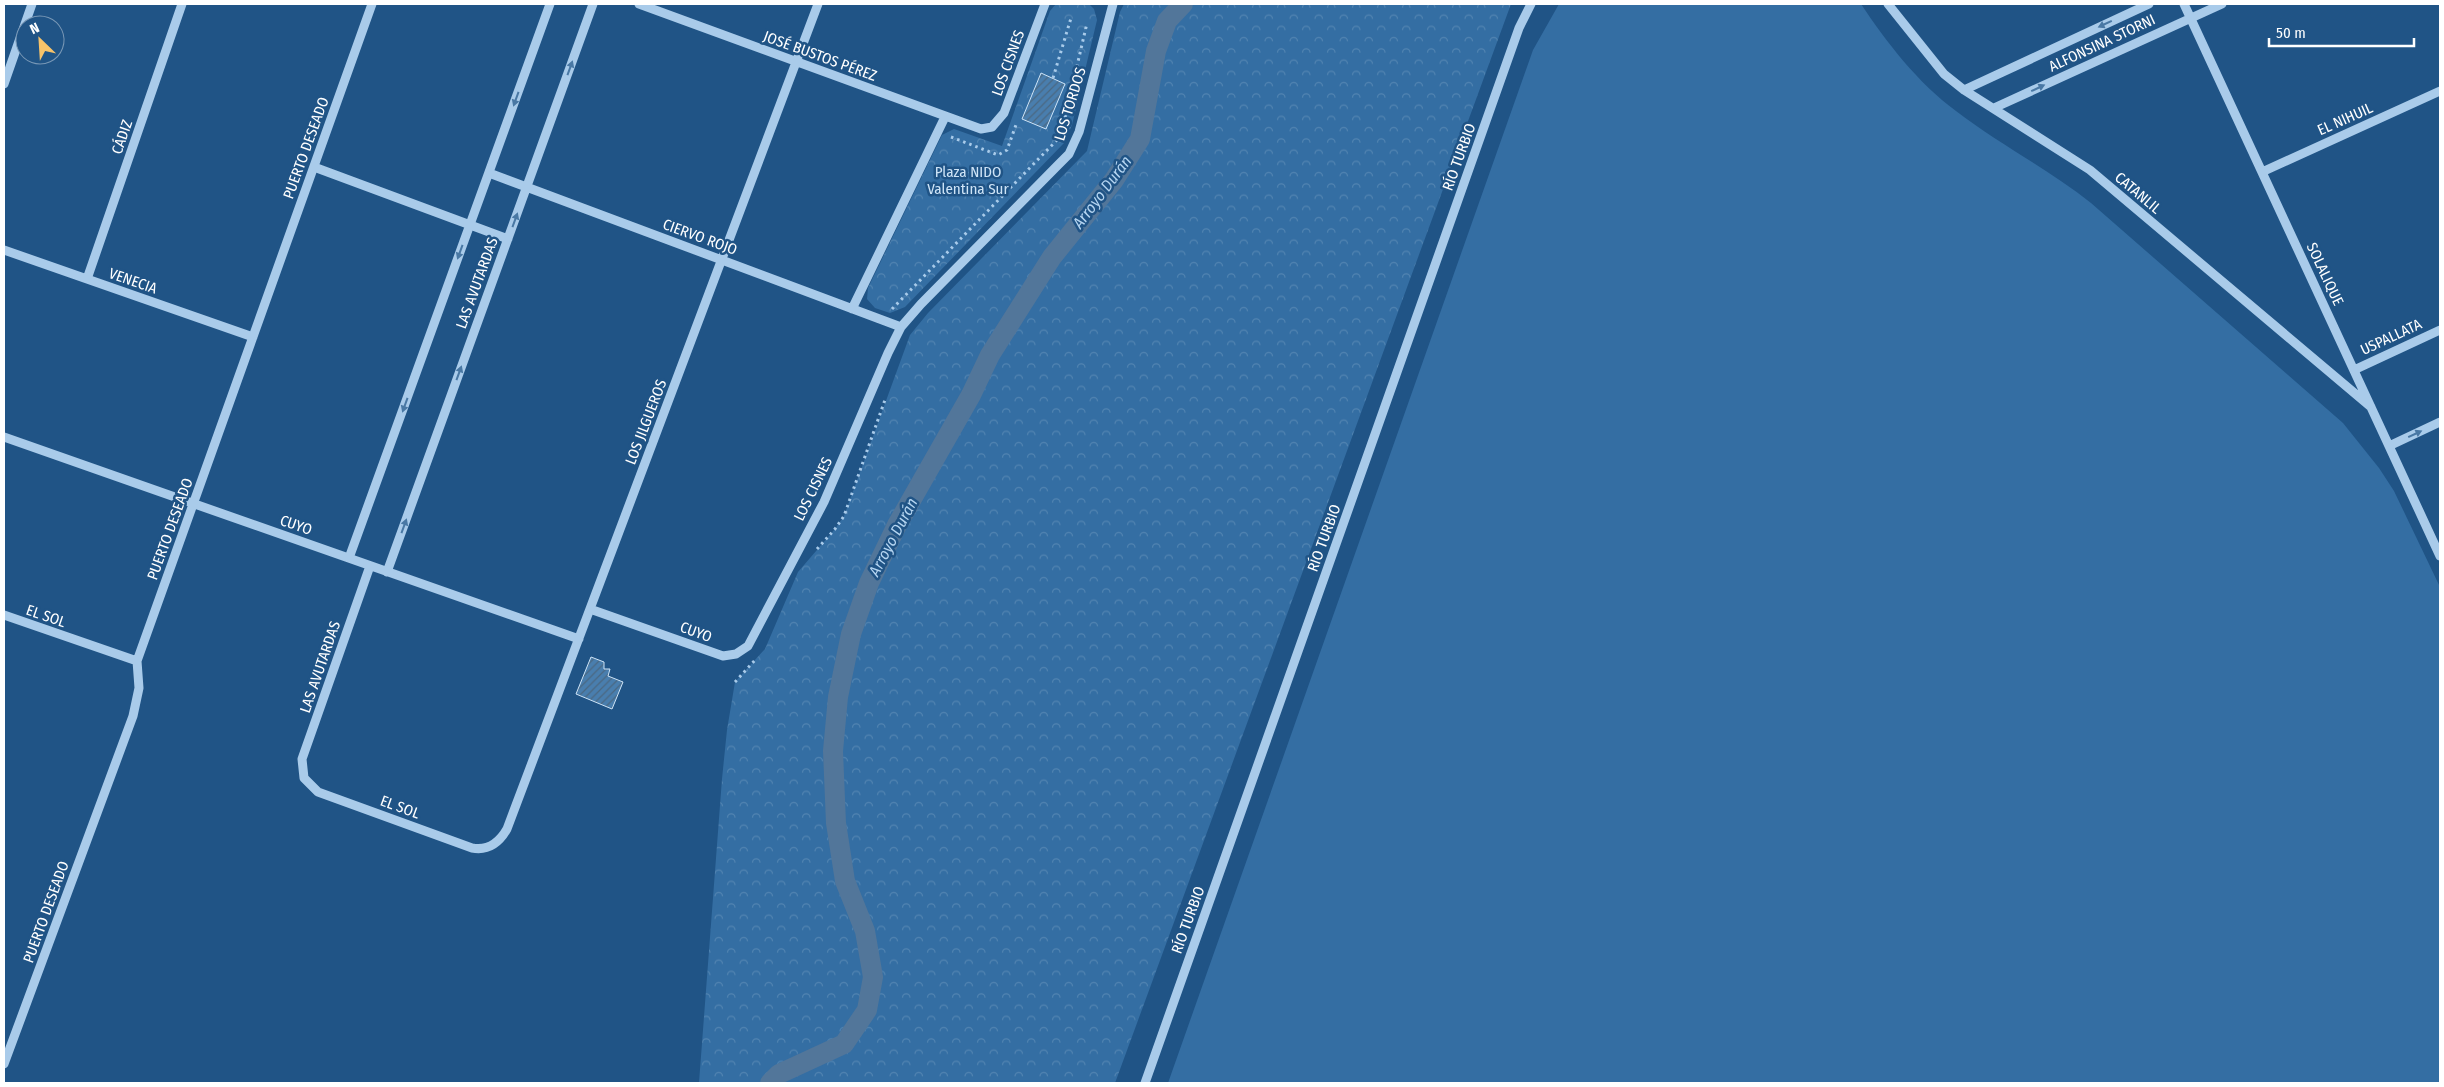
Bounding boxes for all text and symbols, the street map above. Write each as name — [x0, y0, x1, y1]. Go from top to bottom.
street label: ALFONSINA STORNI — [2046, 10, 2158, 76]
north arrow — [15, 15, 65, 65]
scale bar — [2269, 15, 2414, 47]
text: N — [27, 19, 42, 38]
one-way arrow — [2098, 21, 2112, 29]
text: 50 m — [2276, 24, 2306, 42]
street label: JOSÉ BUSTOS PÉREZ — [761, 27, 879, 85]
street label: LOS CISNES — [988, 28, 1028, 98]
one-way arrow — [567, 60, 574, 75]
street label: LOS TORDOS — [1050, 65, 1090, 143]
one-way arrow — [2031, 83, 2045, 91]
one-way arrow — [512, 92, 520, 107]
street label: PUERTO DESEADO — [279, 95, 333, 201]
street label: EL NIHUIL — [2315, 99, 2376, 139]
street label: CÁDIZ — [108, 117, 136, 157]
street label: RÍO TURBIO — [1438, 121, 1480, 193]
water label: Arroyo Durán — [1068, 152, 1135, 233]
park label: Plaza NIDO Valentina Sur — [927, 163, 1009, 198]
street label: CATANLIL — [2111, 168, 2165, 218]
one-way arrow — [512, 213, 519, 228]
street label: CIERVO ROJO — [660, 215, 740, 259]
street label: LAS AVUTARDAS — [452, 235, 502, 331]
street label: SOLALIQUE — [2303, 240, 2347, 308]
one-way arrow — [456, 245, 464, 260]
street label: VENECIA — [106, 264, 160, 298]
street label: USPALLATA — [2358, 315, 2425, 359]
one-way arrow — [455, 365, 463, 380]
street label: LOS JILGUEROS — [622, 377, 670, 467]
one-way arrow — [401, 397, 408, 412]
one-way arrow — [2408, 430, 2422, 438]
street label: LOS CISNES — [790, 454, 836, 524]
street label: PUERTO DESEADO — [143, 476, 197, 582]
water label: Arroyo Durán — [864, 495, 922, 580]
street label: RÍO TURBIO — [1303, 502, 1345, 574]
street label: CUYO — [278, 511, 314, 539]
one-way arrow — [400, 518, 408, 533]
street label: EL SOL — [24, 601, 69, 631]
street label: CUYO — [678, 618, 714, 646]
street label: LAS AVUTARDAS — [296, 619, 344, 715]
street label: EL SOL — [378, 792, 423, 823]
street label: PUERTO DESEADO — [19, 859, 73, 965]
street label: RÍO TURBIO — [1167, 884, 1209, 956]

